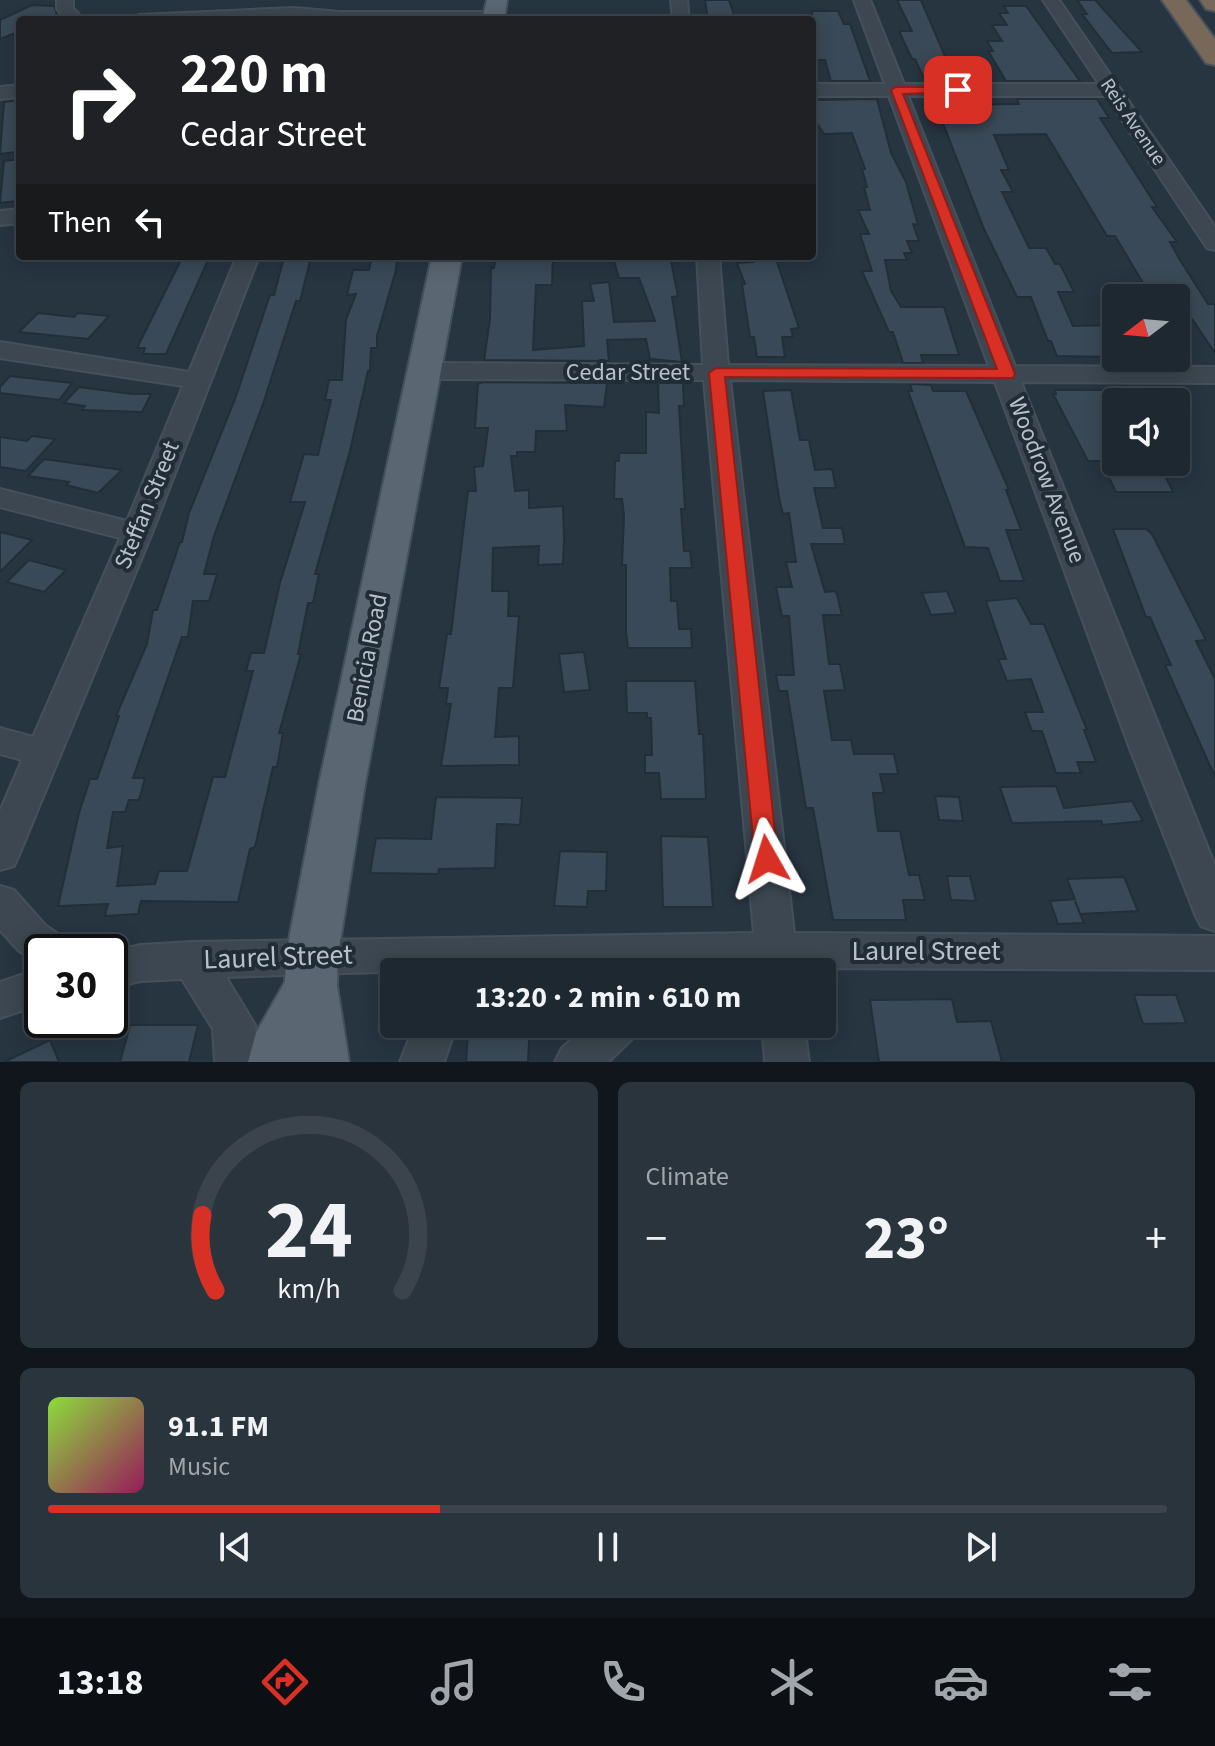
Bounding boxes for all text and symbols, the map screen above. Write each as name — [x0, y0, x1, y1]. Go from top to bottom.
text: 220 m — [180, 35, 328, 114]
icon: right — [48, 48, 152, 152]
pin — [924, 56, 992, 124]
icon: arrive — [936, 68, 980, 112]
street label: Reis Avenue — [1093, 73, 1173, 171]
text: Cedar Street — [180, 109, 366, 160]
icon: left — [128, 200, 172, 244]
text: Then — [48, 201, 112, 244]
north arrow — [1102, 284, 1190, 372]
map controls — [1102, 284, 1190, 476]
street label: Cedar Street — [566, 355, 690, 390]
button: sound — [1102, 388, 1190, 476]
street label: Woodrow Avenue — [999, 392, 1095, 568]
street label: Steffan Street — [105, 436, 189, 574]
street label: Benicia Road — [337, 591, 397, 725]
position arrow — [725, 817, 809, 901]
street label: Laurel Street — [851, 931, 1001, 971]
speed limit sign: 30 — [24, 934, 128, 1038]
street label: Laurel Street — [203, 934, 354, 980]
text: 13:20 · 2 min · 610 m — [475, 976, 741, 1019]
text: Climate — [646, 1158, 729, 1195]
text: 24 — [265, 1172, 353, 1290]
text: 23° — [864, 1197, 949, 1282]
text: − — [646, 1208, 667, 1271]
text: + — [1145, 1208, 1167, 1271]
text: km/h — [277, 1269, 340, 1309]
text: 91.1 FM — [168, 1405, 269, 1448]
text: Music — [168, 1448, 230, 1485]
icon: previous — [213, 1525, 257, 1569]
icon: pause — [586, 1525, 630, 1569]
icon: next — [959, 1525, 1003, 1569]
icon: directions — [257, 1654, 313, 1710]
icon: music — [426, 1654, 482, 1710]
icon: phone — [595, 1654, 651, 1710]
icon: climate — [764, 1654, 820, 1710]
icon: car — [933, 1654, 989, 1710]
icon: filters — [1102, 1654, 1158, 1710]
text: 13:18 — [57, 1657, 143, 1708]

